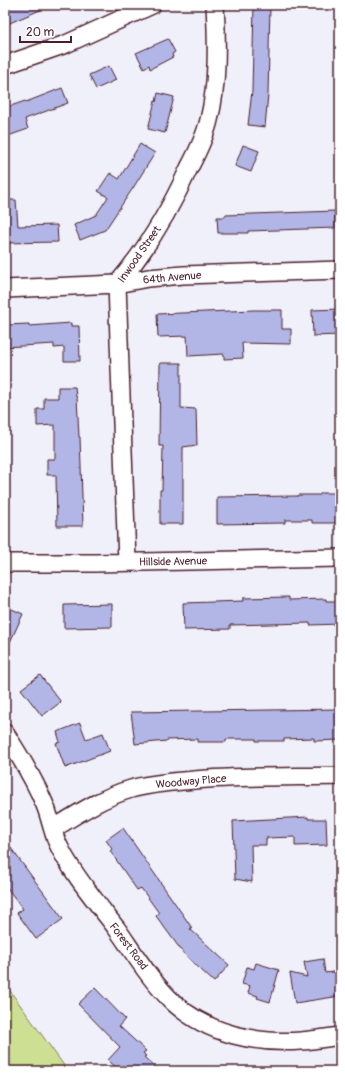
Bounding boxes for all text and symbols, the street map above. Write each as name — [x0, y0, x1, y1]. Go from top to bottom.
scale bar — [20, 18, 71, 44]
text: 20 m — [26, 25, 55, 40]
street label: Inwood Street — [115, 223, 164, 285]
street label: 64th Avenue — [142, 268, 202, 287]
street label: Hillside Avenue — [139, 554, 208, 569]
street label: Woodway Place — [155, 772, 228, 791]
street label: Forest Road — [107, 920, 151, 972]

